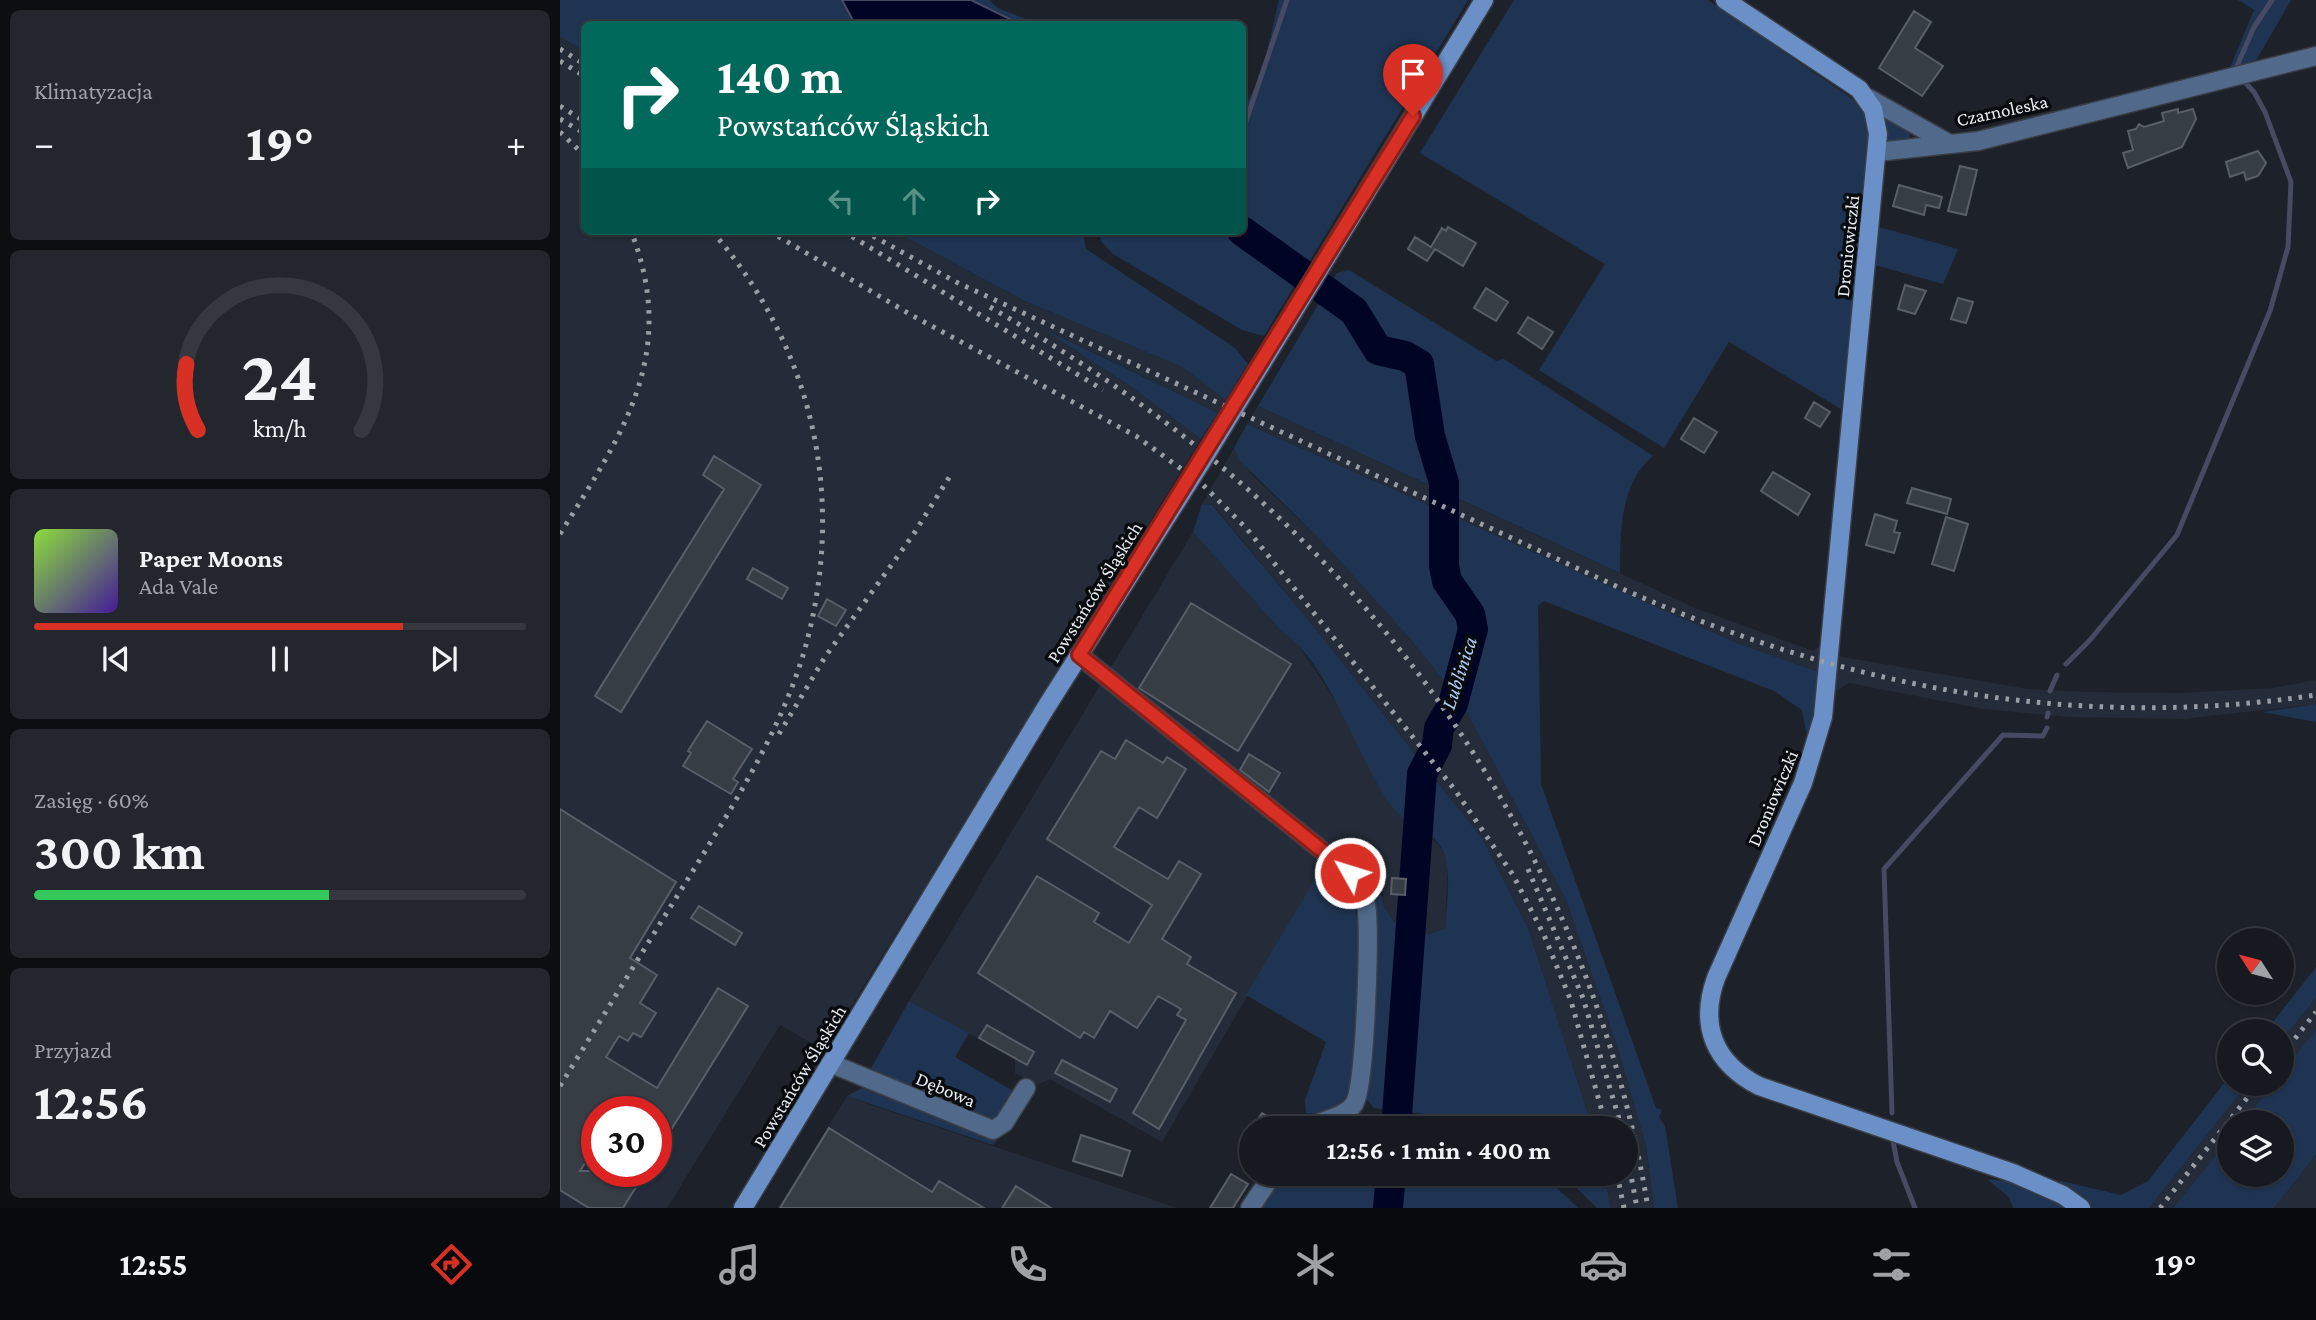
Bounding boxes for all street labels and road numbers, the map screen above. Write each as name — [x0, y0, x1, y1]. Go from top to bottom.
street label: Czarnoleska — [1954, 91, 2050, 130]
street label: Droniowiczki — [1832, 194, 1863, 298]
street label: Powstańców Śląskich — [1043, 518, 1146, 667]
street label: Droniowiczki — [1743, 747, 1802, 849]
street label: Powstańców Śląskich — [749, 1001, 850, 1151]
street label: Dębowa — [913, 1068, 979, 1111]

